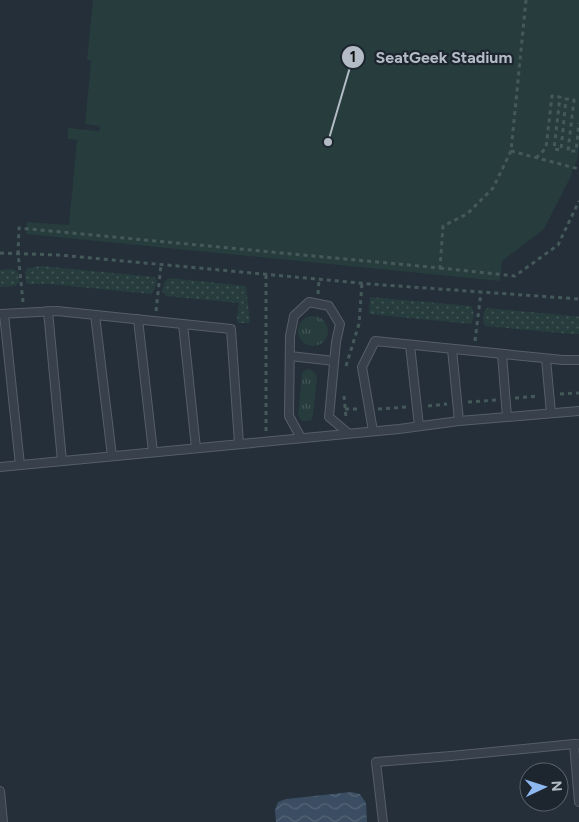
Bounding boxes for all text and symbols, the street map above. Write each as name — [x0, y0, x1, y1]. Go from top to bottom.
callout: SeatGeek Stadium — [340, 41, 522, 72]
text: 1 — [350, 48, 356, 66]
text: SeatGeek Stadium — [376, 48, 512, 67]
north arrow — [519, 762, 569, 812]
text: N — [548, 780, 565, 792]

